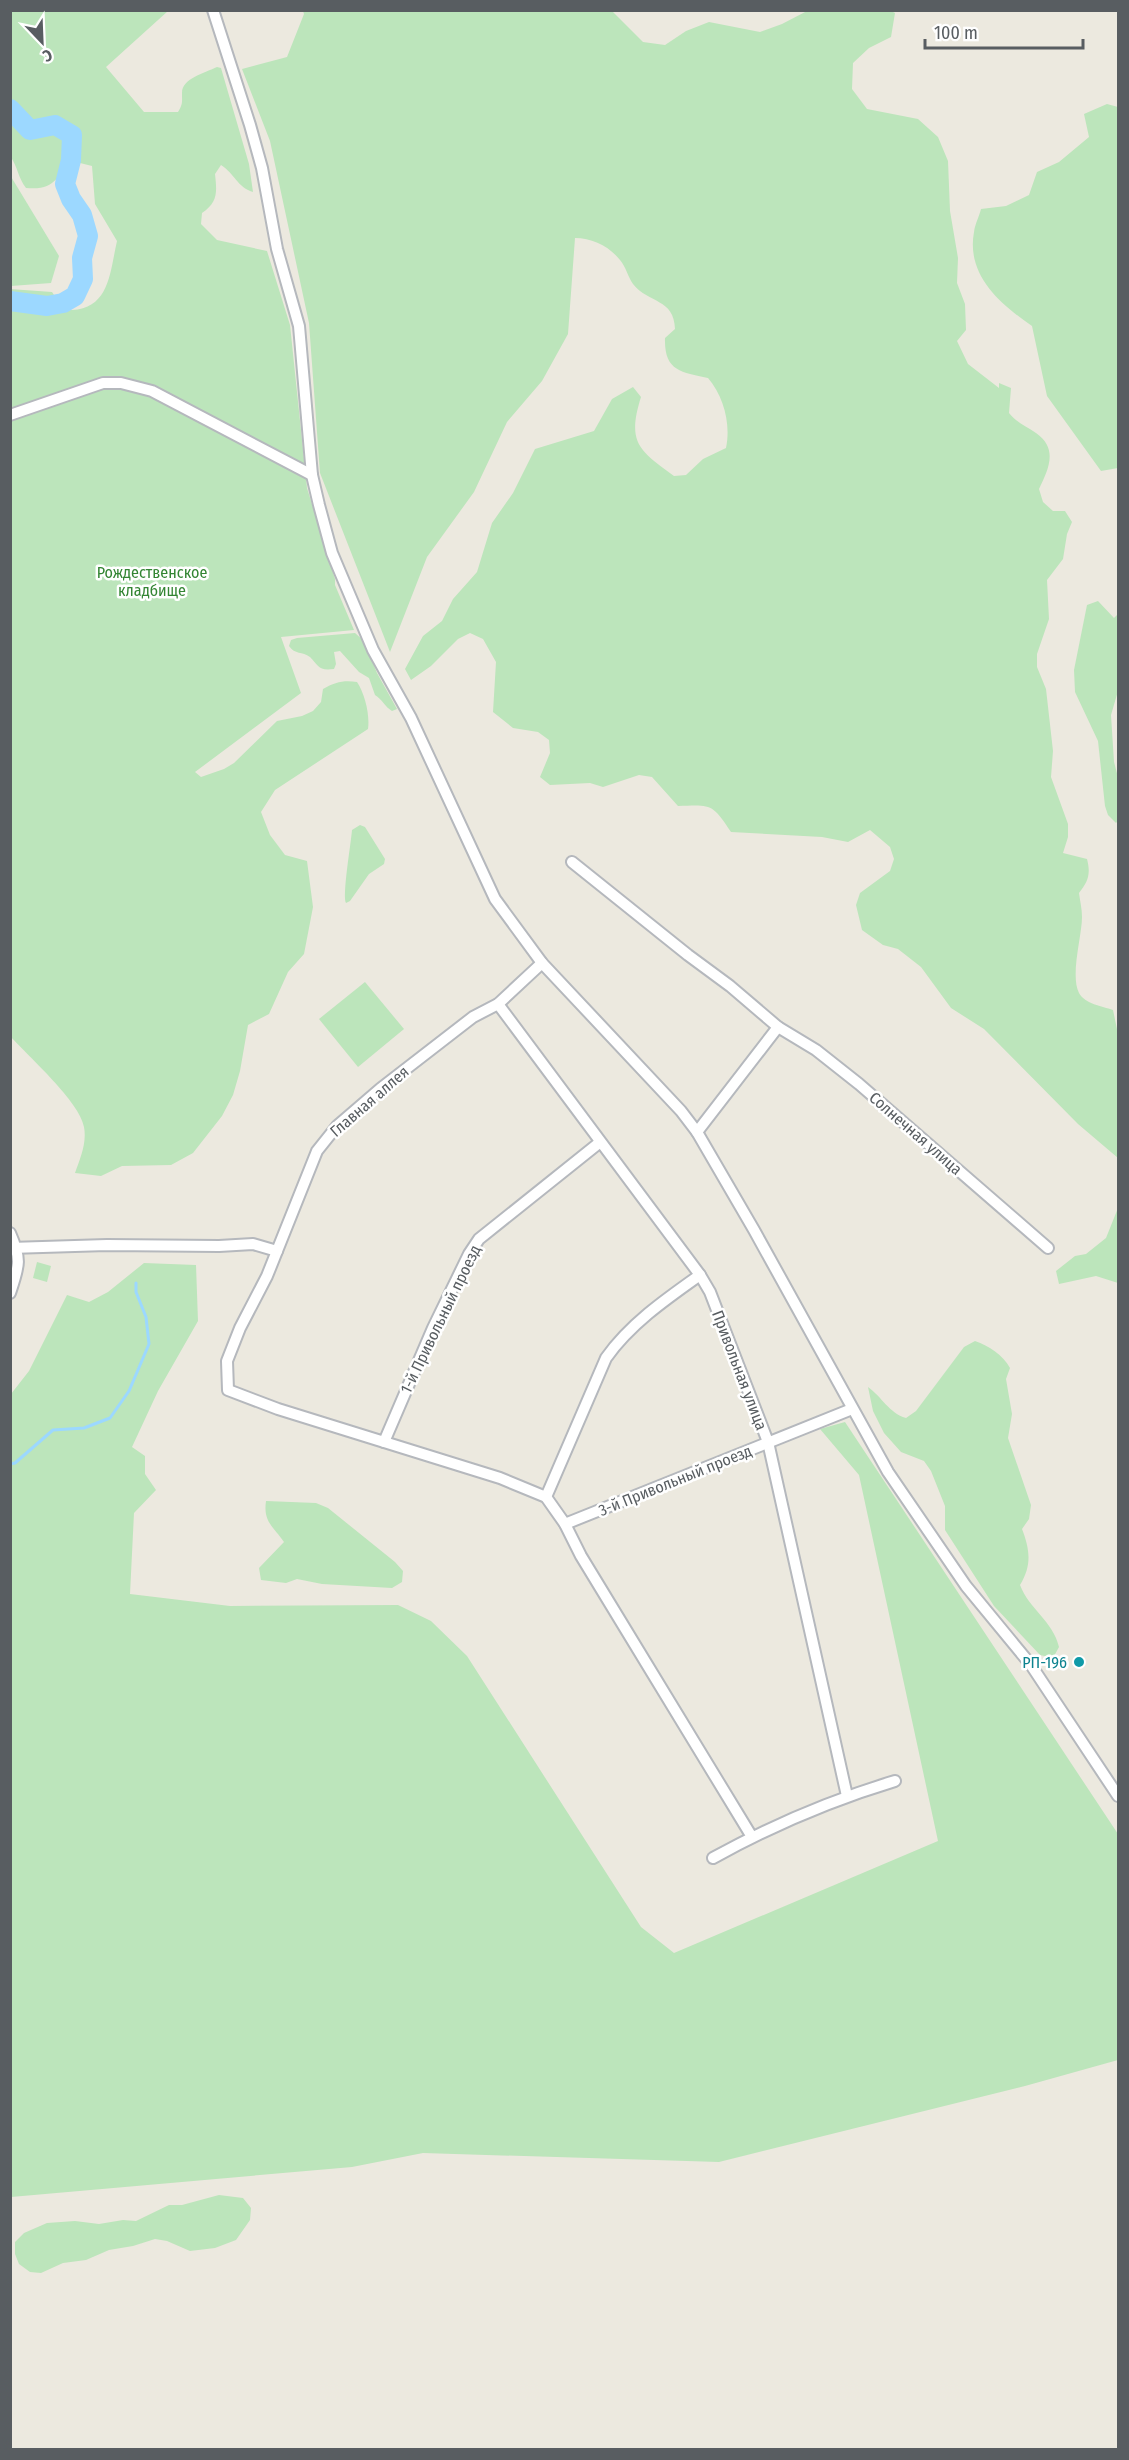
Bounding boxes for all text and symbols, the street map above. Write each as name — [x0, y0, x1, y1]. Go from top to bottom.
north arrow — [12, 12, 72, 72]
scale bar — [925, 12, 1082, 50]
text: 100 m — [934, 22, 978, 44]
text: С — [40, 45, 55, 66]
park label: Рождественское кладбище — [97, 563, 207, 600]
street label: Главная аллея — [326, 1062, 413, 1141]
street label: Солнечная улица — [865, 1088, 966, 1179]
street label: 1-й Привольный проезд — [396, 1242, 485, 1396]
street label: Привольная улица — [708, 1308, 771, 1433]
street label: 3-й Привольный проезд — [596, 1441, 755, 1520]
place label: РП-196 — [1022, 1653, 1067, 1672]
marker: РП-196 — [1072, 1655, 1086, 1669]

